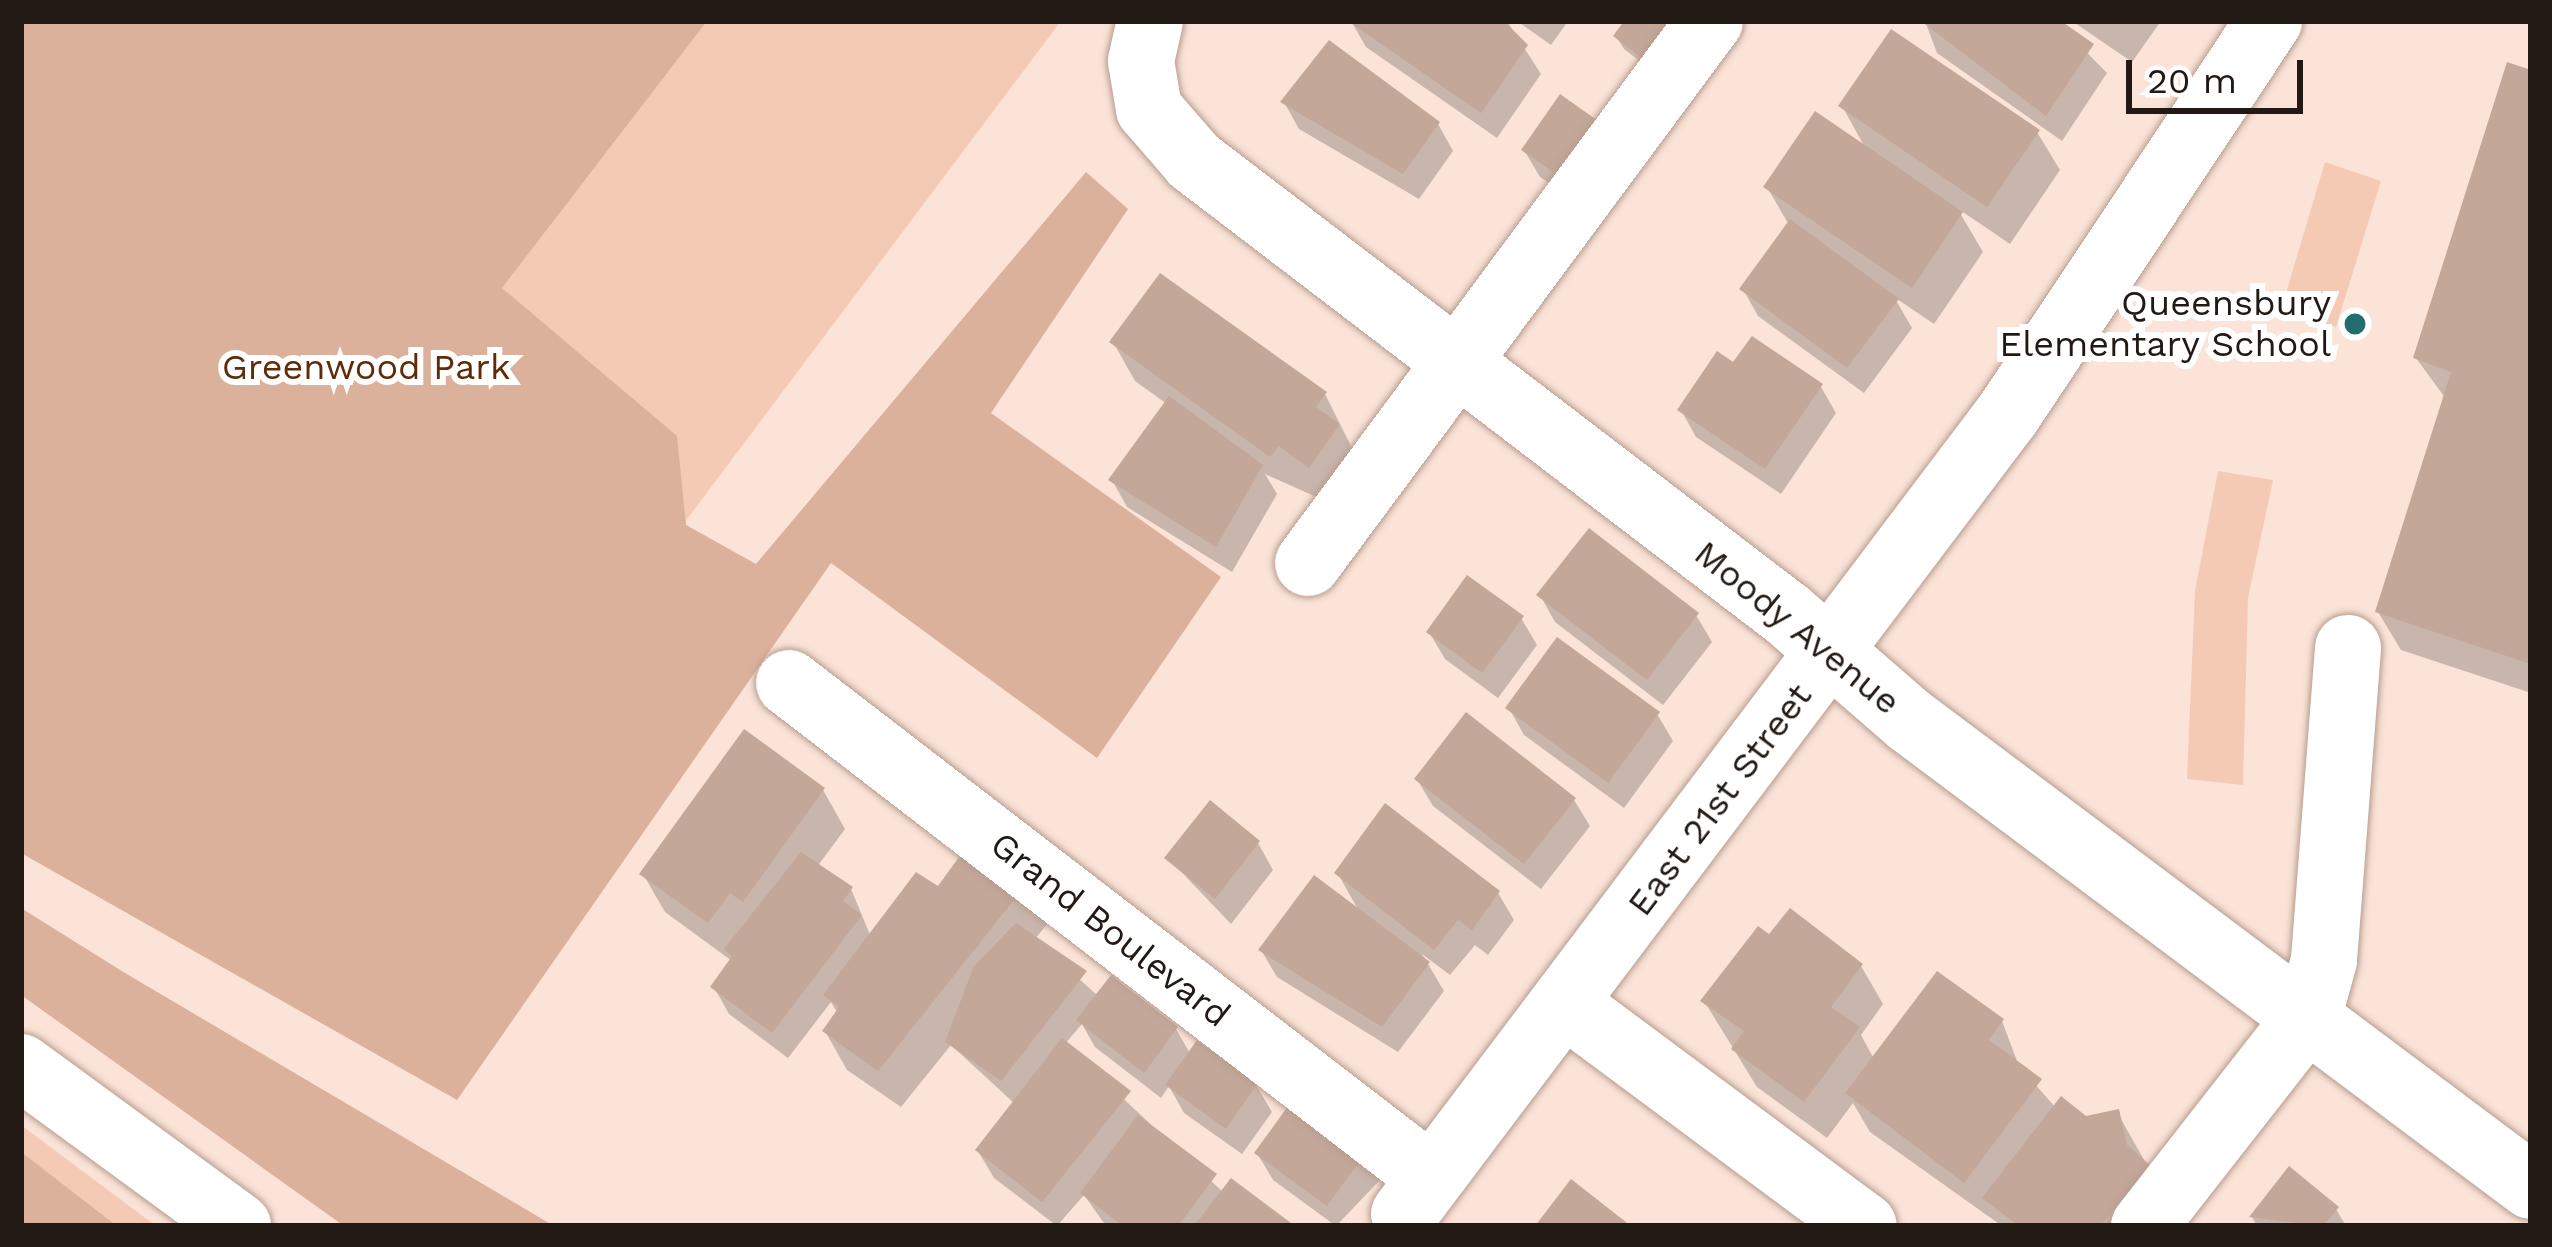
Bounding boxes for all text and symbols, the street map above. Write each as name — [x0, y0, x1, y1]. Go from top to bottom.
scale bar — [2132, 36, 2309, 110]
text: 20 m — [2147, 60, 2237, 102]
place label: Queensbury Elementary School — [1998, 281, 2331, 366]
marker: Queensbury Elementary School — [2342, 311, 2368, 337]
park label: Greenwood Park — [222, 346, 510, 390]
street label: Moody Avenue — [1685, 531, 1909, 725]
street label: East 21st Street — [1619, 675, 1821, 925]
street label: Grand Boulevard — [982, 823, 1238, 1037]

